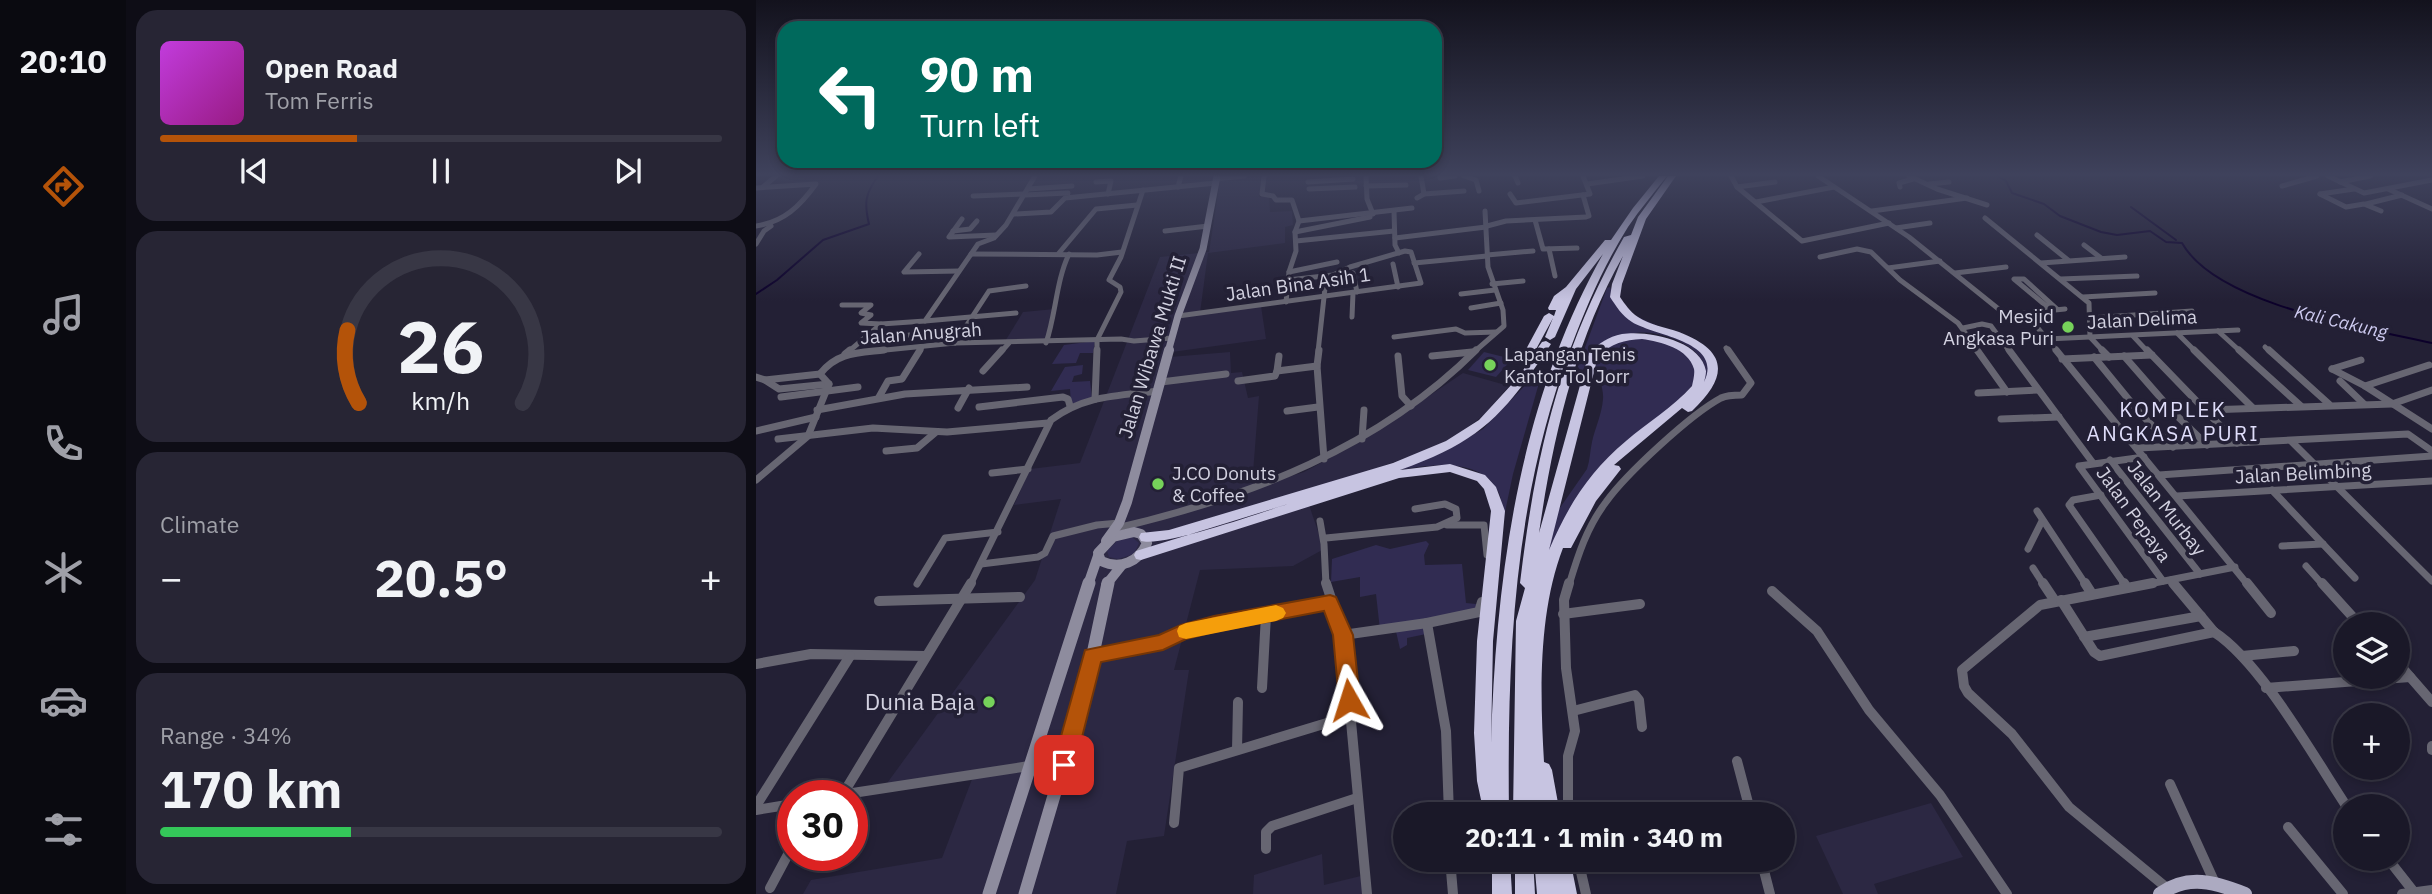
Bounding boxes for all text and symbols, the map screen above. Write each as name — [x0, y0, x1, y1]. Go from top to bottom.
text: 20:10 — [19, 40, 107, 82]
text: 90 m — [920, 42, 1034, 105]
icon: left — [805, 49, 896, 140]
text: Open Road — [265, 51, 398, 85]
text: Tom Ferris — [265, 85, 374, 115]
text: Turn left — [920, 104, 1040, 146]
icon: previous — [235, 152, 273, 190]
icon: pause — [422, 152, 460, 190]
icon: next — [609, 152, 647, 190]
icon: directions — [39, 162, 88, 211]
street label: Jalan Wibawa Mukti II — [1113, 253, 1191, 441]
street label: Jalan Bina Asih 1 — [1224, 262, 1372, 306]
icon: music — [39, 290, 88, 339]
text: 26 — [397, 298, 485, 393]
water label: Kali Cakung — [2292, 300, 2391, 344]
place label: Mesjid Angkasa Puri — [1943, 304, 2054, 350]
street label: Jalan Delima — [2086, 304, 2198, 334]
street label: Jalan Anugrah — [859, 317, 983, 349]
marker: Mesjid Angkasa Puri — [2060, 319, 2076, 335]
place label: Lapangan Tenis Kantor Tol Jorr — [1504, 342, 1636, 388]
marker: Lapangan Tenis Kantor Tol Jorr — [1482, 357, 1498, 373]
text: km/h — [412, 383, 470, 416]
district label: KOMPLEK ANGKASA PURI — [2086, 395, 2260, 447]
icon: phone — [39, 419, 88, 468]
street label: Jalan Murbay — [2122, 456, 2212, 561]
street label: Jalan Belimbing — [2234, 457, 2372, 489]
place label: J.CO Donuts & Coffee — [1172, 461, 1276, 507]
street label: Jalan Pepaya — [2091, 461, 2177, 567]
marker: J.CO Donuts & Coffee — [1150, 476, 1166, 492]
text: Climate — [160, 509, 239, 539]
text: 20.5° — [374, 544, 508, 611]
icon: climate — [39, 548, 88, 597]
text: − — [160, 553, 183, 602]
text: + — [699, 553, 722, 602]
map controls — [2333, 612, 2410, 871]
button: layers — [2333, 612, 2410, 689]
position arrow — [1312, 663, 1386, 737]
icon: car — [39, 676, 88, 725]
place label: Dunia Baja — [865, 686, 975, 716]
marker: Dunia Baja — [981, 694, 997, 710]
button: + — [2333, 703, 2410, 780]
text: Range · 34% — [160, 720, 292, 750]
pin — [1034, 735, 1094, 795]
icon: arrive — [1045, 746, 1083, 784]
text: 170 km — [160, 755, 342, 822]
speed limit sign: 30 — [777, 780, 868, 871]
button: − — [2333, 794, 2410, 871]
icon: filters — [39, 805, 88, 854]
text: 20:11 · 1 min · 340 m — [1465, 820, 1723, 854]

